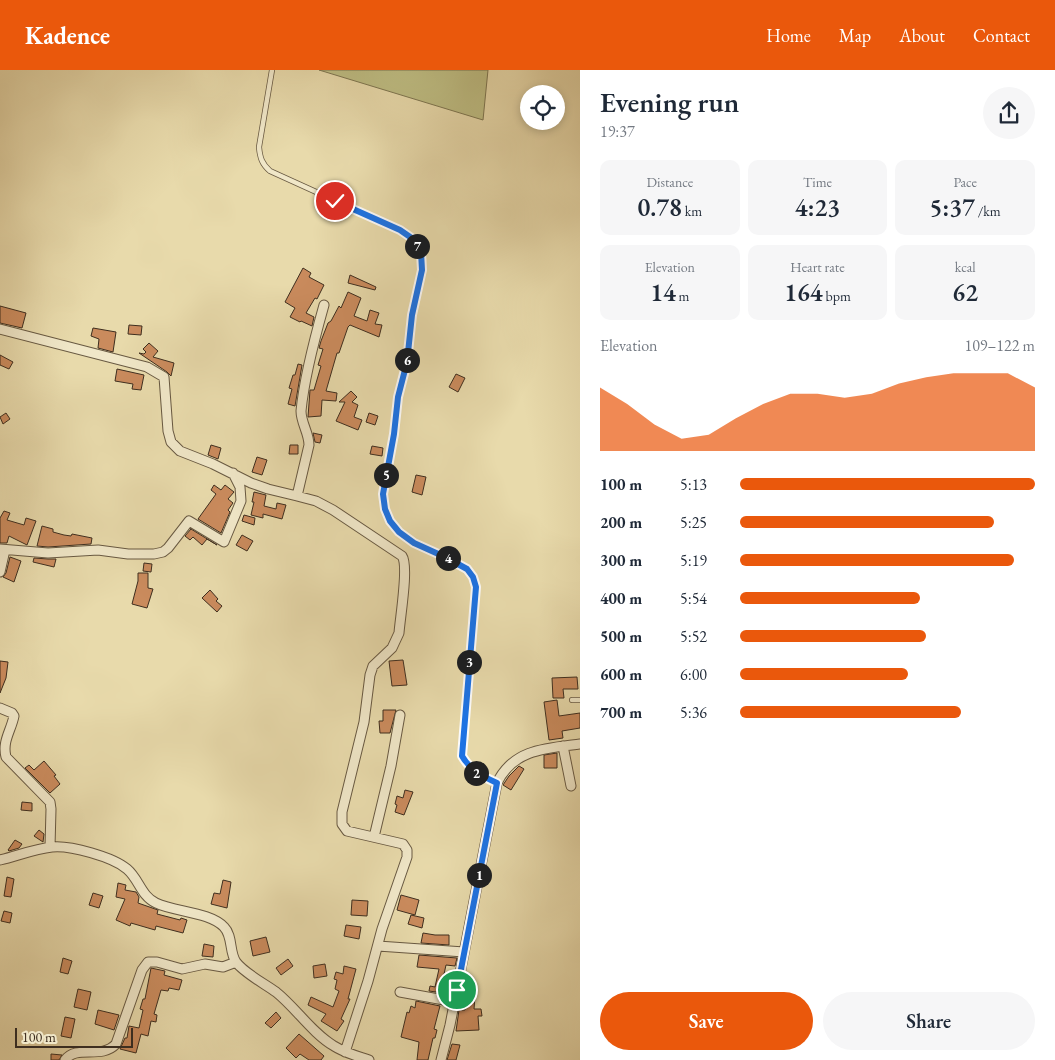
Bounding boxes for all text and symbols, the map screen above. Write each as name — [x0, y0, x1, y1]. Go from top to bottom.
text: Kadence — [25, 20, 110, 51]
text: Home — [766, 24, 811, 47]
text: Map — [839, 24, 871, 47]
text: About — [899, 24, 945, 47]
text: Contact — [973, 24, 1030, 47]
text: Evening run — [600, 84, 739, 120]
map controls — [520, 85, 565, 130]
button: locate — [520, 85, 565, 130]
button: share — [983, 87, 1035, 139]
text: 19:37 — [600, 121, 635, 142]
text: Distance — [646, 173, 693, 191]
text: Time — [803, 173, 832, 191]
text: Pace — [953, 173, 977, 191]
pin — [314, 180, 356, 222]
icon: check — [321, 187, 349, 215]
text: 0.78 — [637, 191, 682, 223]
text: 4:23 — [795, 191, 840, 223]
text: 5:37 — [930, 191, 975, 223]
text: km — [682, 202, 702, 220]
text: /km — [975, 202, 1001, 220]
pin: 7 — [404, 234, 430, 258]
text: 7 — [414, 237, 421, 255]
text: Elevation — [645, 258, 695, 276]
text: Heart rate — [790, 258, 845, 276]
text: kcal — [955, 258, 976, 276]
text: 14 — [650, 276, 676, 308]
text: 164 — [784, 276, 823, 308]
text: 62 — [952, 276, 978, 308]
text: m — [676, 287, 690, 305]
text: bpm — [823, 287, 851, 305]
text: Elevation — [600, 335, 658, 356]
text: 109–122 m — [964, 335, 1035, 356]
pin: 6 — [394, 348, 420, 372]
text: 6 — [404, 351, 411, 369]
pin: 5 — [374, 462, 398, 488]
text: 5 — [383, 466, 390, 484]
text: 100 m — [600, 474, 642, 495]
text: 5:13 — [680, 474, 707, 495]
text: 200 m — [600, 512, 642, 533]
text: 5:25 — [680, 512, 707, 533]
pin: 4 — [436, 546, 460, 570]
text: 4 — [445, 549, 452, 567]
text: 300 m — [600, 550, 642, 571]
text: 5:19 — [680, 550, 707, 571]
text: 400 m — [600, 588, 642, 609]
text: 5:54 — [680, 588, 707, 609]
text: 500 m — [600, 626, 642, 647]
text: 5:52 — [680, 626, 707, 647]
pin: 3 — [456, 650, 482, 674]
text: 3 — [466, 653, 473, 671]
text: 600 m — [600, 664, 642, 685]
text: 6:00 — [680, 664, 707, 685]
text: 700 m — [600, 702, 642, 723]
text: 5:36 — [680, 702, 707, 723]
pin: 2 — [464, 760, 488, 786]
text: 2 — [473, 764, 480, 782]
pin: 1 — [466, 862, 492, 888]
text: 1 — [476, 866, 483, 884]
pin — [436, 969, 478, 1011]
icon: arrive — [443, 976, 471, 1004]
button: Save — [600, 992, 813, 1050]
button: Share — [823, 992, 1035, 1050]
scale bar — [15, 1025, 132, 1048]
text: 100 m — [22, 1028, 56, 1046]

